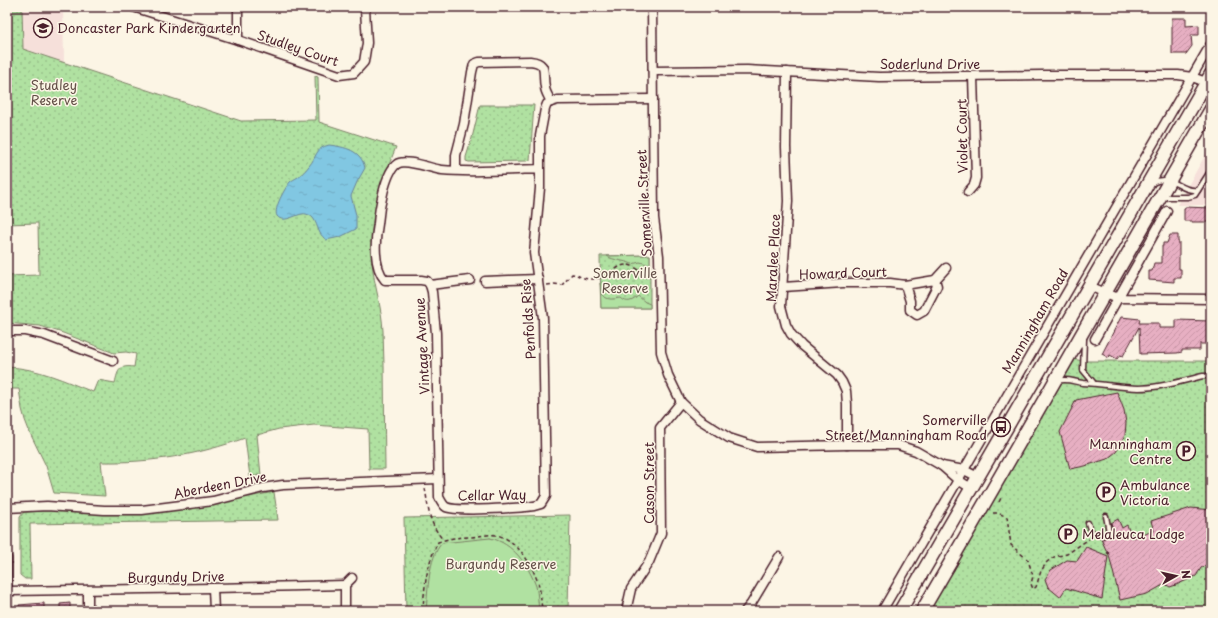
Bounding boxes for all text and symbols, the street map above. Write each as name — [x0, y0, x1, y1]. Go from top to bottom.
school or university icon: Doncaster Park Kindergarten — [32, 17, 54, 39]
place label: Doncaster Park Kindergarten — [57, 18, 241, 37]
street label: Studley Court — [255, 25, 341, 70]
street label: Soderlund Drive — [880, 54, 980, 73]
park label: Studley Reserve — [31, 75, 78, 109]
street label: Violet Court — [951, 99, 972, 174]
street label: Somerville Street — [631, 149, 656, 257]
street label: Maralee Place — [761, 213, 784, 303]
street label: Howard Court — [799, 261, 887, 284]
park label: Somerville Reserve — [593, 263, 657, 297]
street label: Manningham Road — [997, 265, 1072, 377]
street label: Penfolds Rise — [515, 278, 540, 360]
street label: Vintage Avenue — [409, 297, 434, 395]
place label: Somerville Street/Manningham Road — [825, 410, 987, 444]
bus stop icon: Somerville Street/Manningham Road — [990, 416, 1012, 438]
place label: Manningham Centre — [1089, 434, 1172, 468]
parking icon: Manningham Centre — [1175, 440, 1197, 462]
street label: Cason Street — [639, 442, 658, 524]
street label: Aberdeen Drive — [172, 466, 268, 503]
place label: Ambulance Victoria — [1120, 475, 1190, 509]
parking icon: Ambulance Victoria — [1095, 481, 1117, 503]
street label: Cellar Way — [458, 484, 526, 505]
parking icon: Melaleuca Lodge — [1057, 523, 1079, 545]
place label: Melaleuca Lodge — [1082, 524, 1185, 543]
park label: Burgundy Reserve — [446, 554, 557, 573]
north arrow — [1156, 556, 1196, 596]
street label: Burgundy Drive — [127, 566, 225, 587]
text: N — [1177, 569, 1195, 580]

